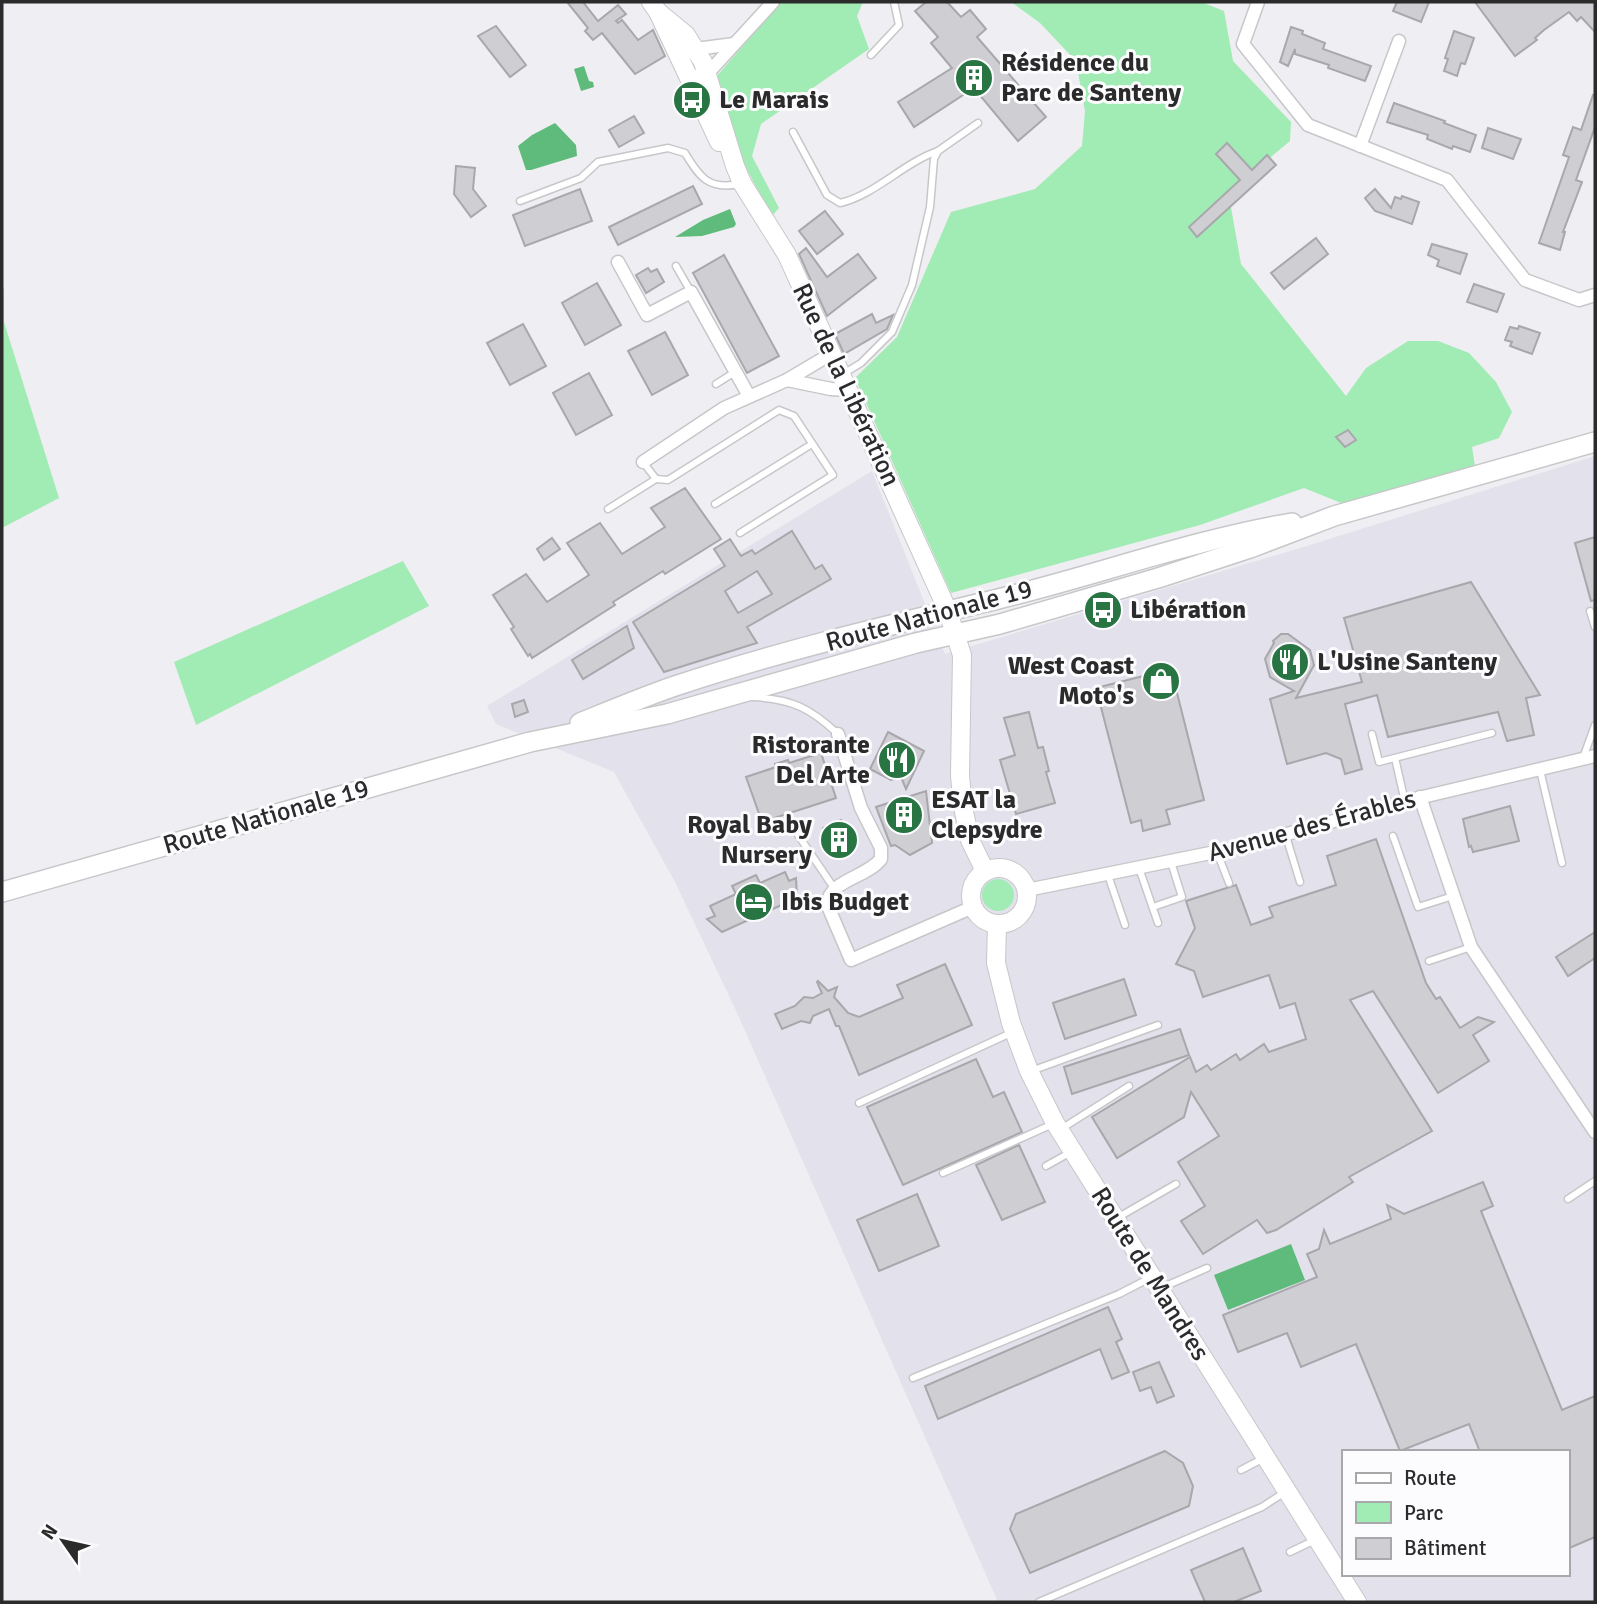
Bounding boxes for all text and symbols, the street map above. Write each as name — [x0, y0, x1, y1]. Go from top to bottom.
place label: Résidence du Parc de Santeny — [1001, 47, 1181, 109]
building icon: Résidence du Parc de Santeny — [953, 57, 995, 99]
bus stop icon: Le Marais — [671, 79, 713, 121]
place label: Le Marais — [719, 84, 829, 116]
street label: Rue de la Libération — [785, 278, 907, 492]
street label: Route Nationale 19 — [822, 573, 1036, 659]
bus stop icon: Libération — [1082, 589, 1124, 631]
place label: Libération — [1130, 594, 1246, 626]
restaurant icon: L'Usine Santeny — [1269, 641, 1311, 683]
place label: L'Usine Santeny — [1317, 646, 1497, 678]
place label: West Coast Moto's — [1008, 650, 1134, 712]
shop icon: West Coast Moto's — [1140, 660, 1182, 702]
place label: Ristorante Del Arte — [752, 729, 870, 791]
restaurant icon: Ristorante Del Arte — [876, 739, 918, 781]
street label: Route Nationale 19 — [159, 772, 373, 862]
street label: Avenue des Érables — [1205, 783, 1419, 869]
place label: ESAT la Clepsydre — [931, 784, 1043, 846]
building icon: ESAT la Clepsydre — [883, 794, 925, 836]
place label: Royal Baby Nursery — [687, 809, 812, 871]
building icon: Royal Baby Nursery — [818, 819, 860, 861]
hotel icon: Ibis Budget — [733, 881, 775, 923]
place label: Ibis Budget — [781, 886, 909, 918]
street label: Route de Mandres — [1084, 1181, 1216, 1367]
legend — [1342, 1450, 1569, 1576]
text: Route — [1404, 1465, 1456, 1491]
text: Parc — [1404, 1500, 1443, 1526]
north arrow — [28, 1506, 98, 1576]
text: N — [36, 1520, 63, 1544]
text: Bâtiment — [1404, 1535, 1486, 1561]

